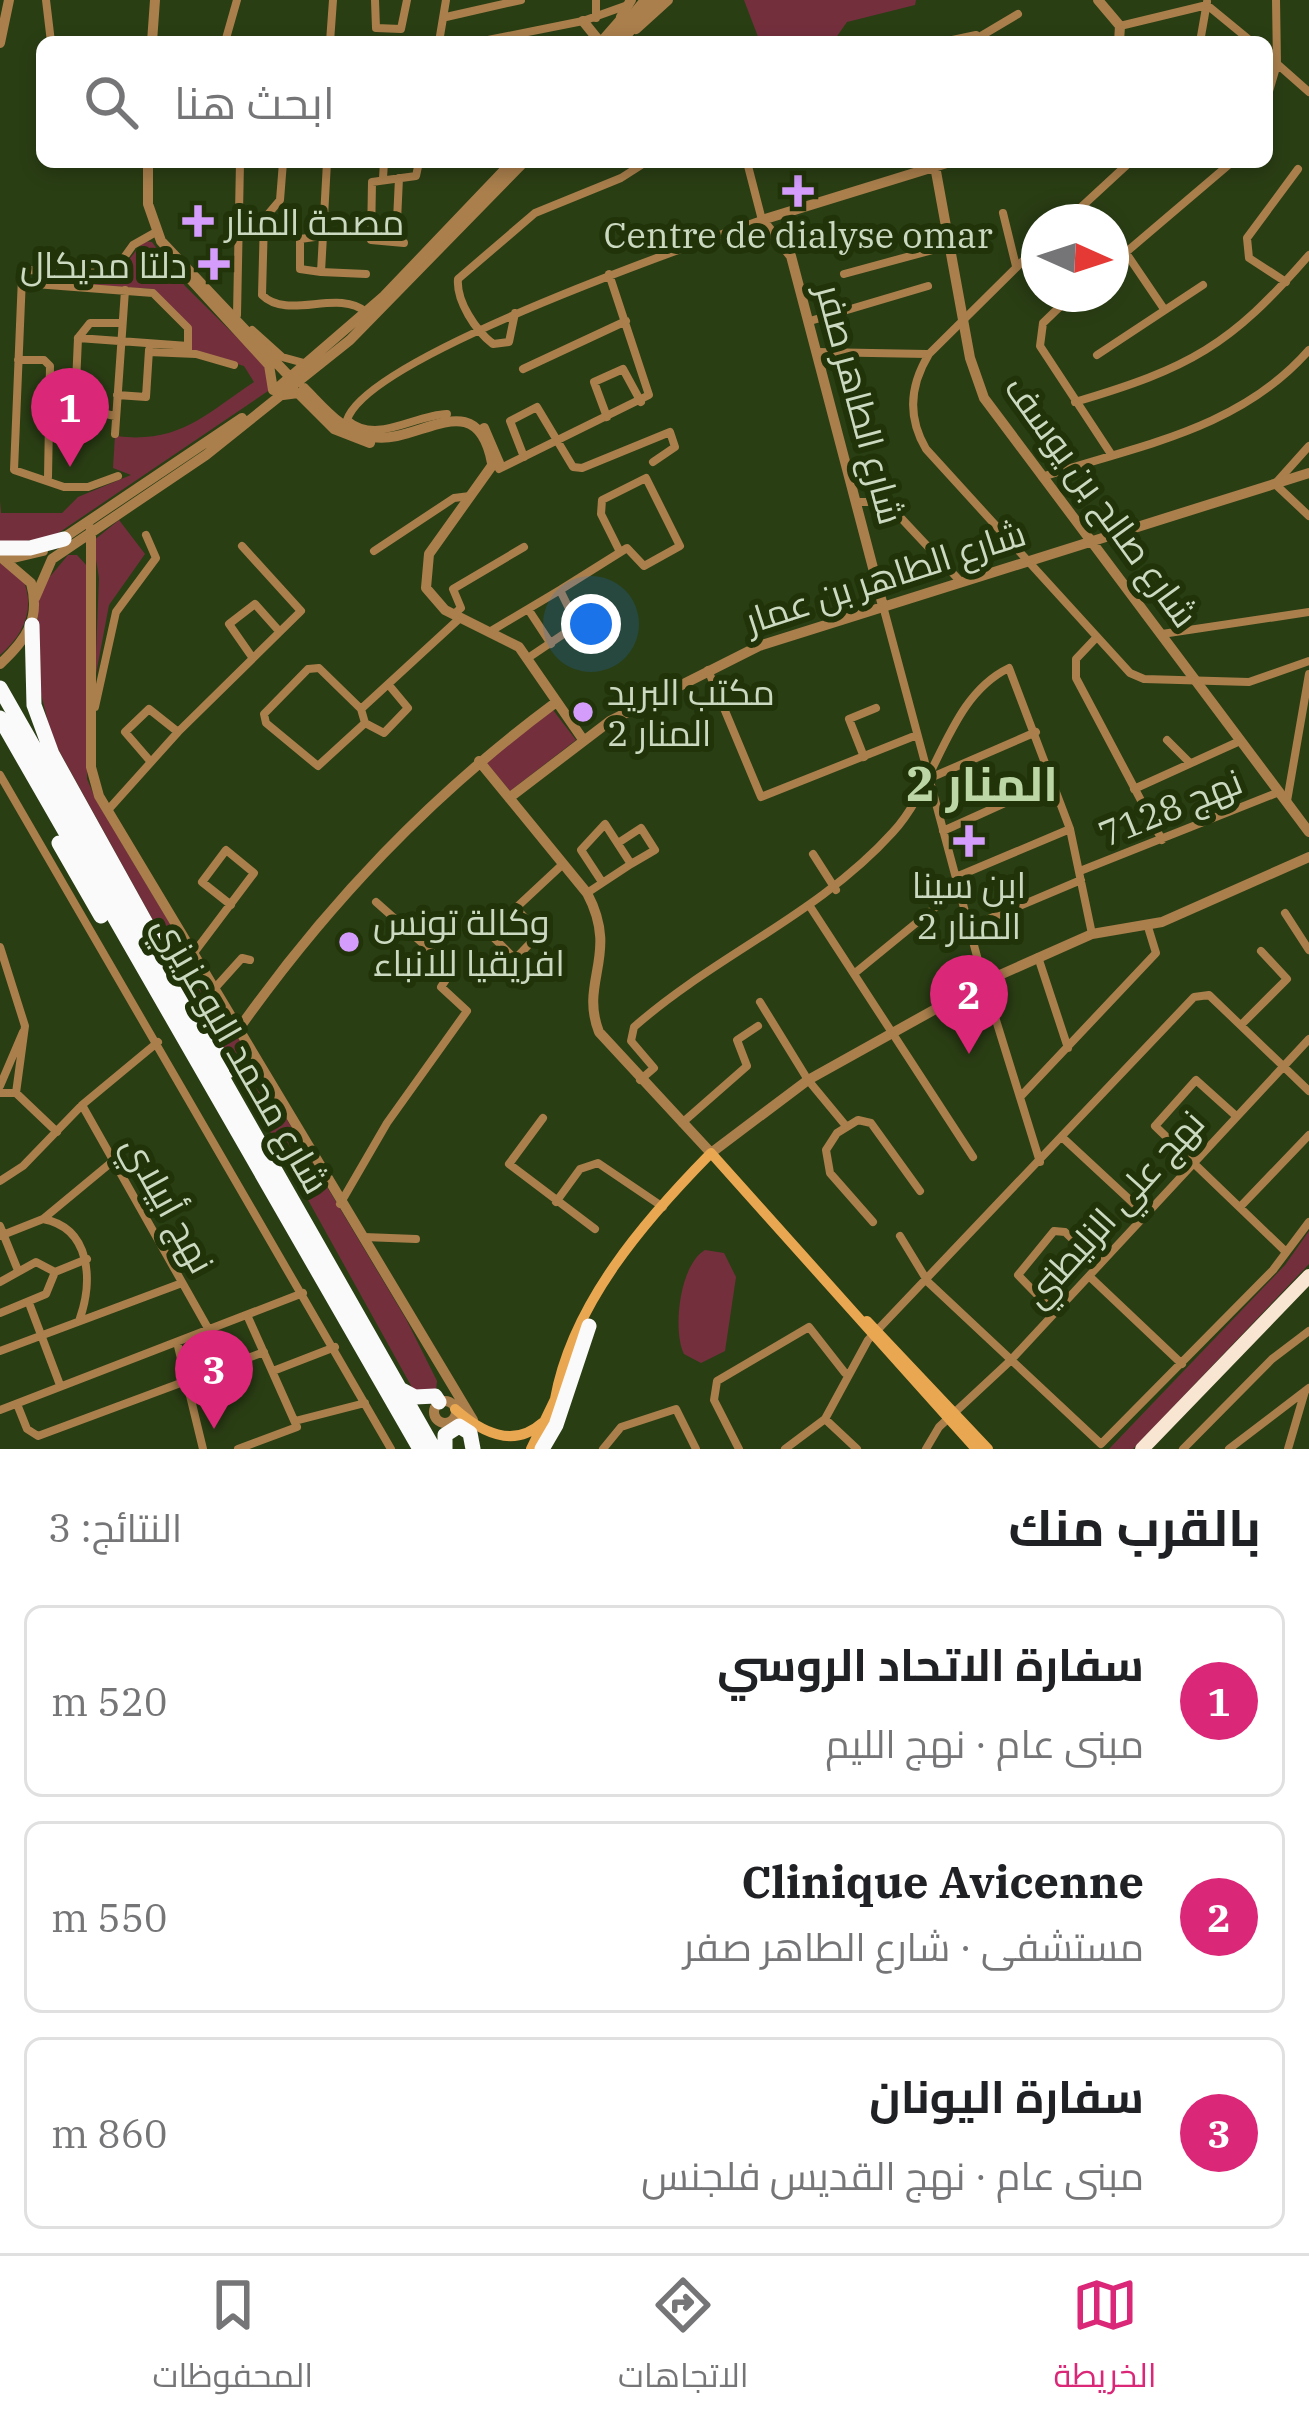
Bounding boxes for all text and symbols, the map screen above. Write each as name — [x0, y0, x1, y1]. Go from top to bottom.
search box — [36, 36, 1273, 168]
icon: search — [78, 69, 144, 135]
text: ابحث هنا — [174, 73, 335, 131]
marker: Centre de dialyse omar — [782, 175, 814, 207]
place label: مصحة المنار — [223, 198, 404, 245]
north arrow — [1021, 204, 1129, 312]
marker: مصحة المنار — [182, 205, 214, 237]
place label: Centre de dialyse omar — [603, 211, 993, 258]
place label: دلتا مديكال — [20, 241, 187, 288]
marker: دلتا مديكال — [198, 248, 230, 280]
street label: شارع الطاهر صفر — [804, 277, 916, 530]
street label: شارع صالح بن يوسف — [993, 366, 1209, 637]
pin: 1 — [31, 368, 109, 467]
street label: شارع الطاهر بن عمار — [737, 509, 1032, 646]
your location — [561, 594, 621, 654]
place label: مكتب البريد المنار 2 — [607, 668, 775, 756]
marker: مكتب البريد المنار 2 — [570, 699, 596, 725]
district label: المنار 2 — [906, 752, 1058, 814]
street label: نهج 7128 — [1091, 757, 1249, 859]
marker: ابن سينا المنار 2 — [953, 825, 985, 857]
place label: ابن سينا المنار 2 — [912, 861, 1026, 949]
place label: وكالة تونس افريقيا للانباء — [373, 898, 565, 986]
street label: شارع محمد البوعزيزي — [139, 907, 341, 1204]
marker: وكالة تونس افريقيا للانباء — [336, 929, 362, 955]
pin: 2 — [930, 955, 1008, 1054]
street label: نهج علي الزليطني — [1012, 1099, 1218, 1321]
street label: نهج أبيلاي — [108, 1127, 226, 1284]
pin: 3 — [175, 1330, 253, 1429]
text: بالقرب منك — [1009, 1494, 1261, 1560]
text: النتائج: 3 — [48, 1502, 182, 1553]
text: سفارة الاتحاد الروسي — [717, 1635, 1144, 1693]
text: 520 m — [51, 1676, 167, 1727]
text: 1 — [1207, 1676, 1231, 1727]
text: مبنى عام · نهج الليم — [825, 1718, 1144, 1769]
text: Clinique Avicenne — [741, 1852, 1144, 1910]
text: 550 m — [51, 1892, 167, 1943]
text: 2 — [1207, 1892, 1231, 1943]
text: مستشفى · شارع الطاهر صفر — [683, 1921, 1144, 1972]
text: سفارة اليونان — [869, 2067, 1144, 2125]
text: 860 m — [51, 2108, 167, 2159]
text: 3 — [1207, 2108, 1231, 2159]
text: مبنى عام · نهج القديس فلجنس — [641, 2150, 1144, 2201]
tab: المحفوظات — [152, 2272, 313, 2406]
tab: الاتجاهات — [618, 2272, 749, 2406]
tab: الخريطة — [1054, 2272, 1157, 2406]

